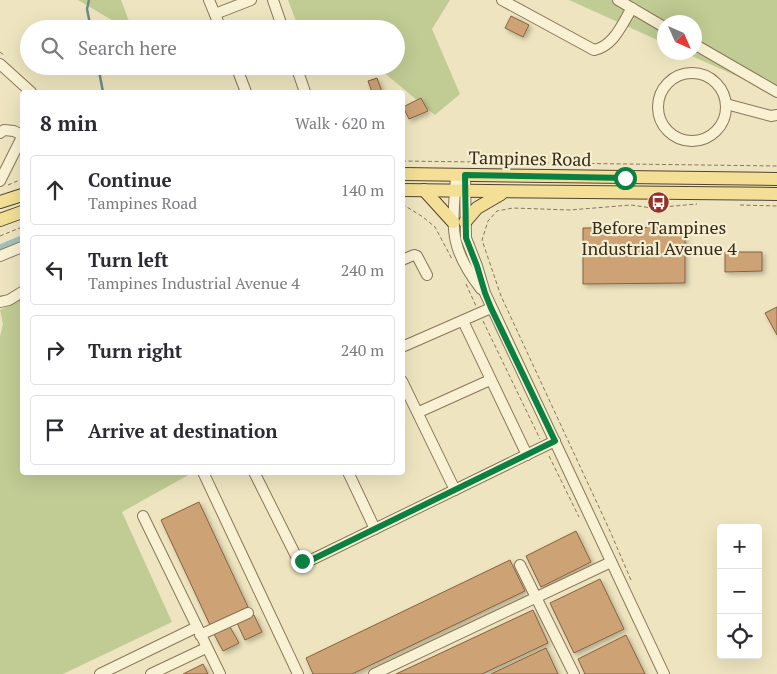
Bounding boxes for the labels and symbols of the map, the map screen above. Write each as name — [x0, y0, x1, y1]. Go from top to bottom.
north arrow — [657, 15, 702, 60]
street label: Tampines Road — [468, 145, 592, 171]
route start — [614, 167, 637, 190]
bus stop icon: Before Tampines Industrial Avenue 4 — [647, 191, 671, 215]
place label: Before Tampines Industrial Avenue 4 — [581, 215, 737, 260]
route end — [291, 550, 314, 573]

